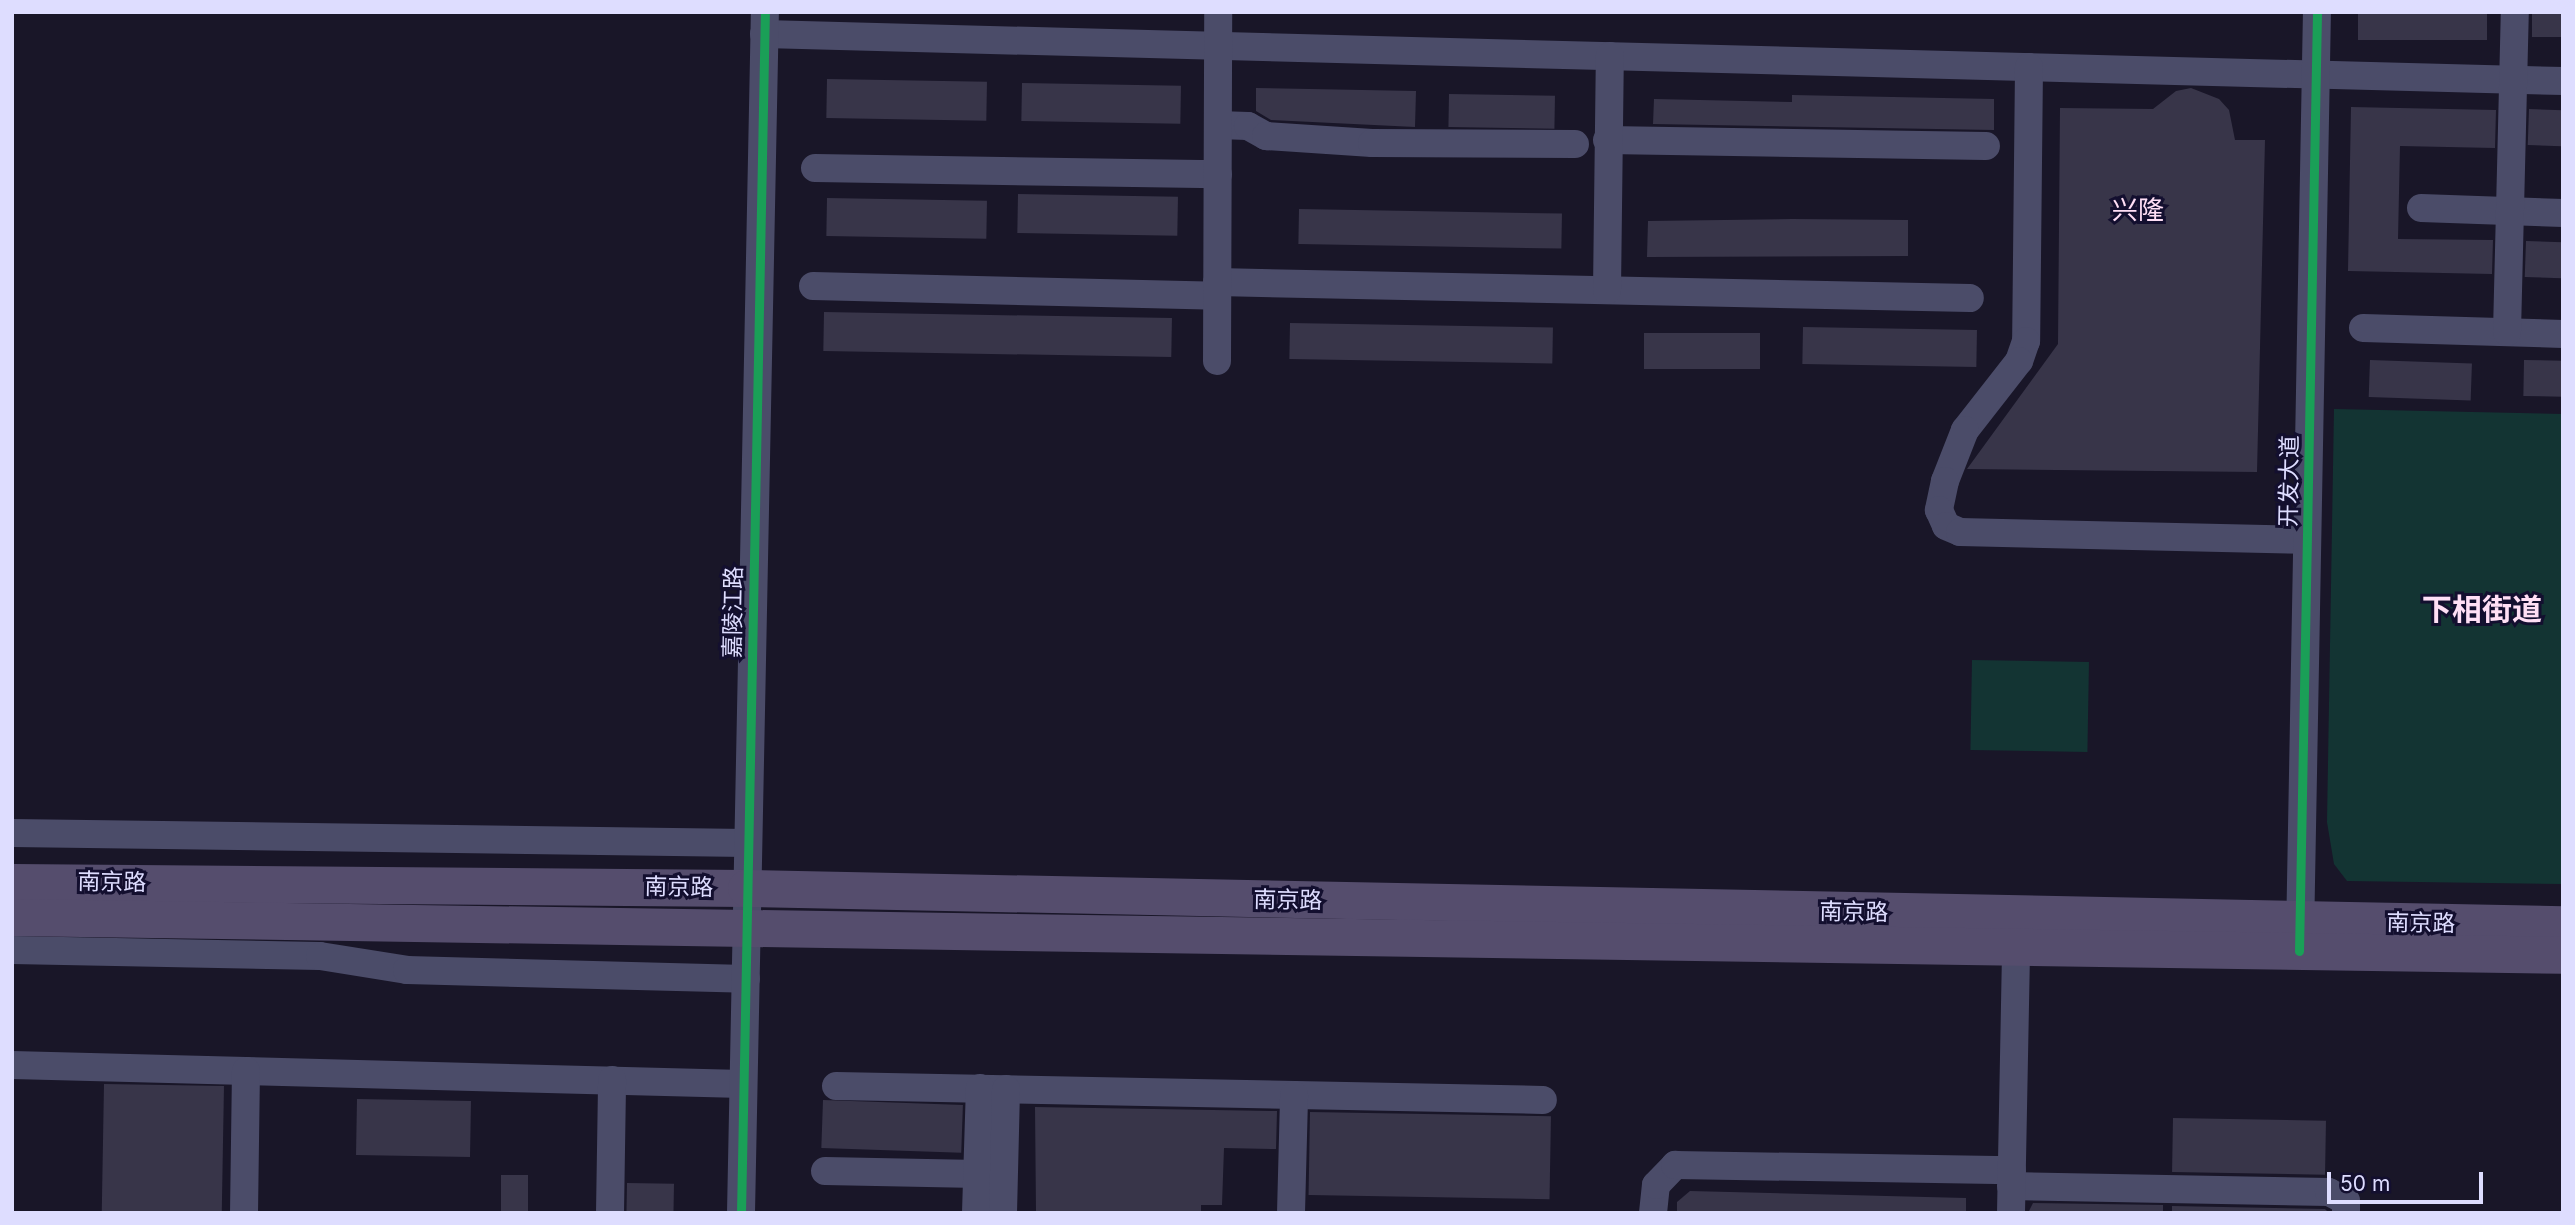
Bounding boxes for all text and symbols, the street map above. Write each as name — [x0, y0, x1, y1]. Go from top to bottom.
district label: 兴隆 — [2112, 194, 2164, 226]
street label: 开发大道 — [2274, 435, 2304, 527]
street label: 嘉陵江路 — [718, 566, 748, 658]
district label: 下相街道 — [2422, 591, 2542, 627]
street label: 南京路 — [77, 868, 147, 896]
street label: 南京路 — [644, 873, 714, 901]
street label: 南京路 — [1253, 886, 1323, 914]
street label: 南京路 — [1819, 898, 1889, 926]
street label: 南京路 — [2386, 909, 2456, 937]
scale bar — [2330, 1158, 2486, 1202]
text: 50 m — [2340, 1171, 2390, 1196]

